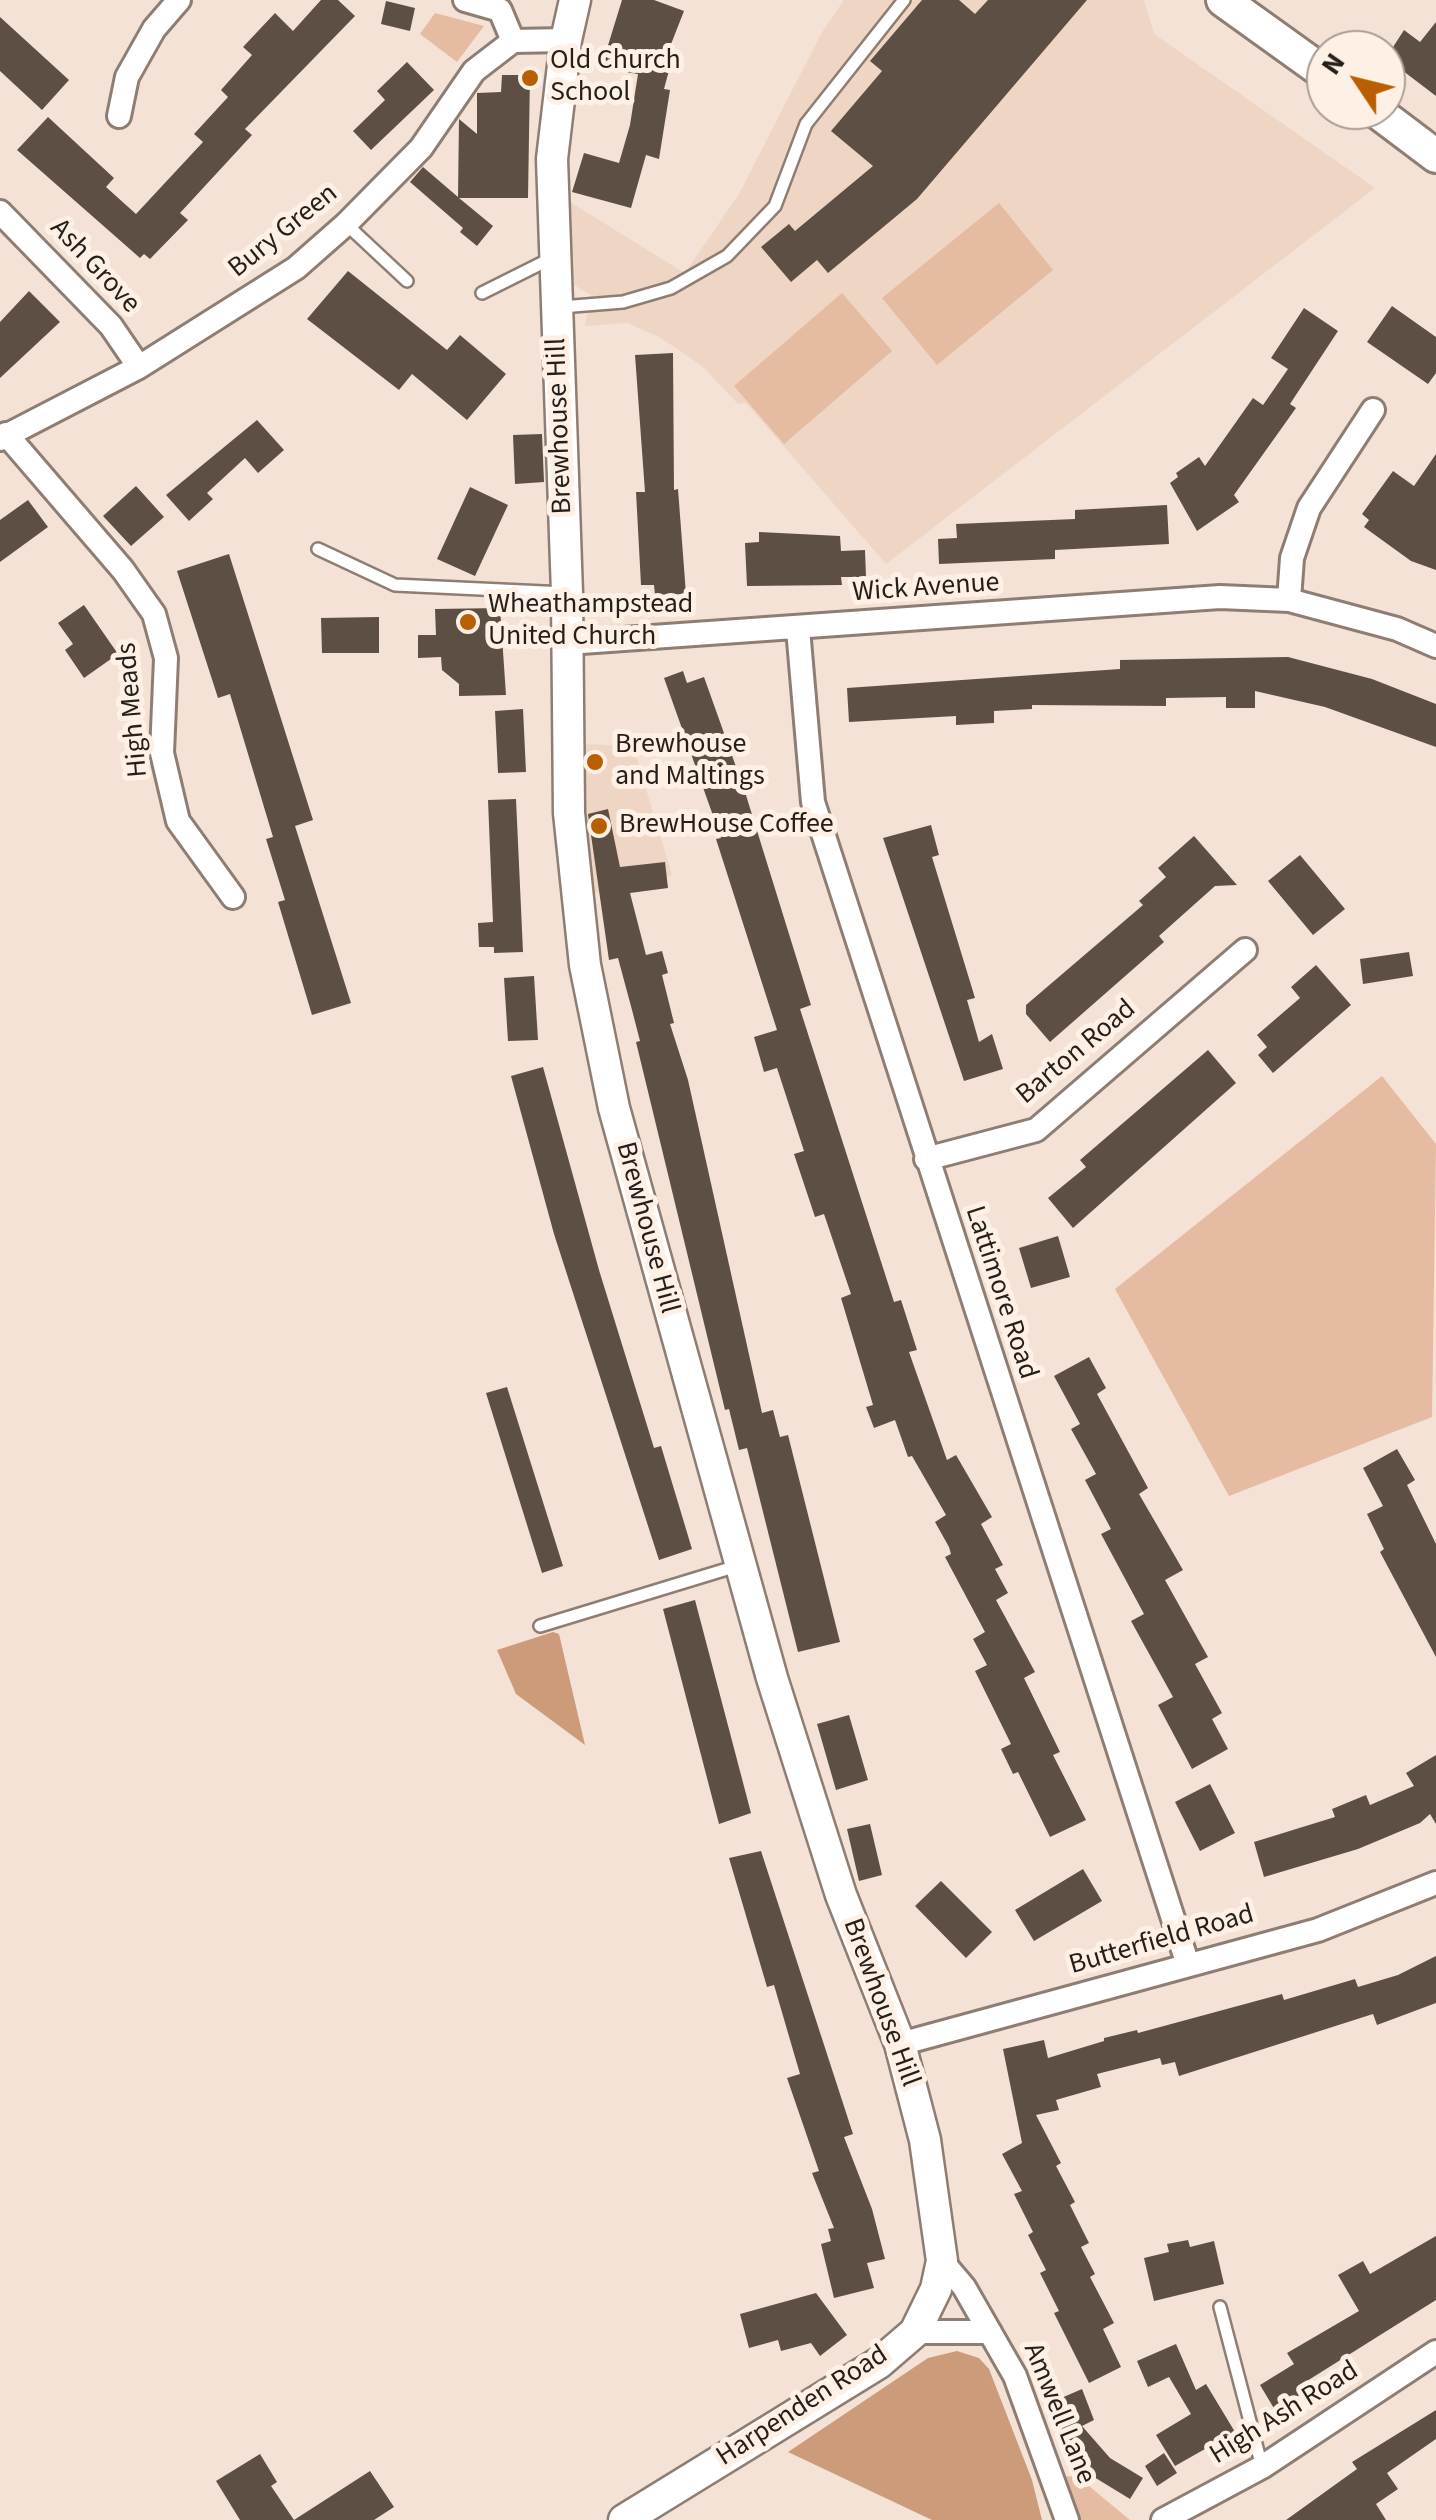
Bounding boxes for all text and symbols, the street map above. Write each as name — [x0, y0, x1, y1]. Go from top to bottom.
north arrow — [1306, 30, 1406, 130]
place label: Old Church School — [550, 45, 681, 111]
text: N — [1311, 45, 1355, 83]
marker: Old Church School — [519, 67, 541, 89]
street label: Bury Green — [223, 178, 345, 286]
street label: Ash Grove — [42, 213, 146, 321]
street label: Brewhouse Hill — [541, 337, 581, 515]
street label: Wick Avenue — [851, 567, 1001, 611]
place label: Wheathampstead United Church — [488, 589, 693, 655]
marker: Wheathampstead United Church — [457, 611, 479, 633]
street label: High Meads — [111, 641, 157, 779]
place label: Brewhouse and Maltings — [615, 729, 765, 795]
marker: Brewhouse and Maltings — [584, 751, 606, 773]
place label: BrewHouse Coffee — [619, 809, 834, 843]
marker: BrewHouse Coffee — [588, 815, 610, 837]
street label: Barton Road — [1010, 993, 1144, 1113]
street label: Brewhouse Hill — [607, 1138, 685, 1318]
street label: Lattimore Road — [956, 1202, 1044, 1384]
street label: Butterfield Road — [1066, 1899, 1258, 1983]
street label: Brewhouse Hill — [834, 1914, 926, 2092]
street label: Harpenden Road — [711, 2339, 895, 2475]
street label: Amwell Lane — [1014, 2339, 1102, 2489]
street label: High Ash Road — [1205, 2355, 1365, 2473]

